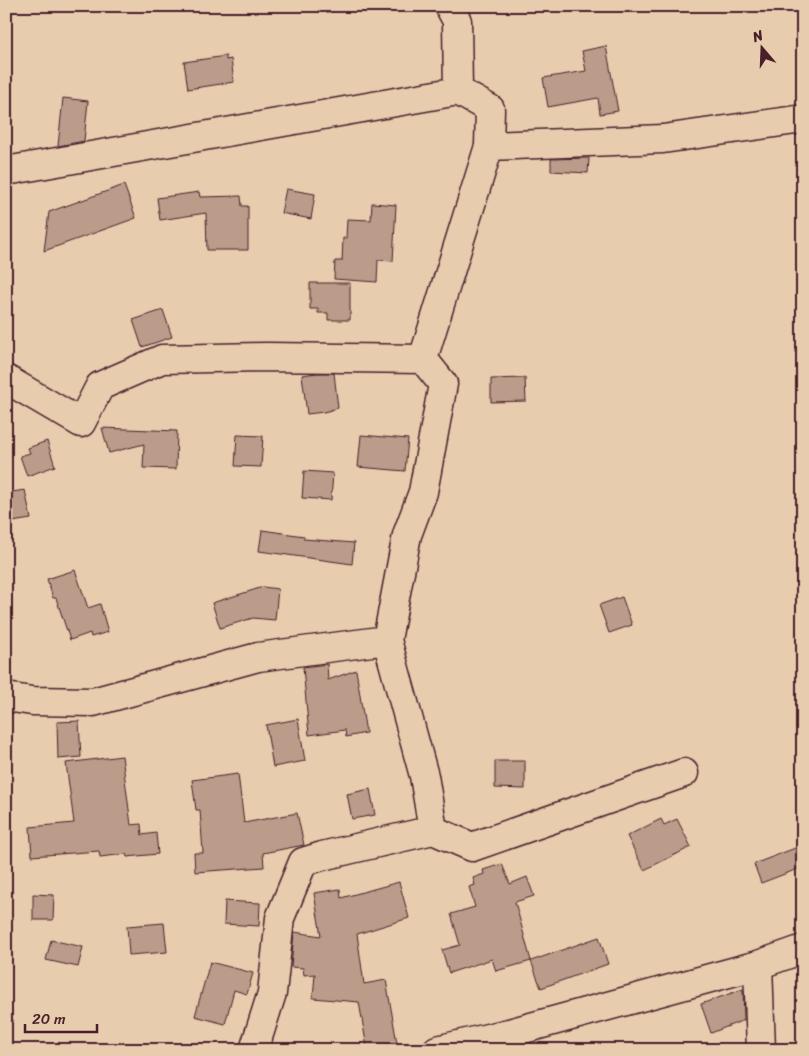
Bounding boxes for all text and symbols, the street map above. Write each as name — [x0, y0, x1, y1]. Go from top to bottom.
north arrow — [736, 22, 786, 72]
text: N — [748, 23, 767, 50]
scale bar — [25, 1001, 98, 1033]
text: 20 m — [32, 1006, 66, 1032]

